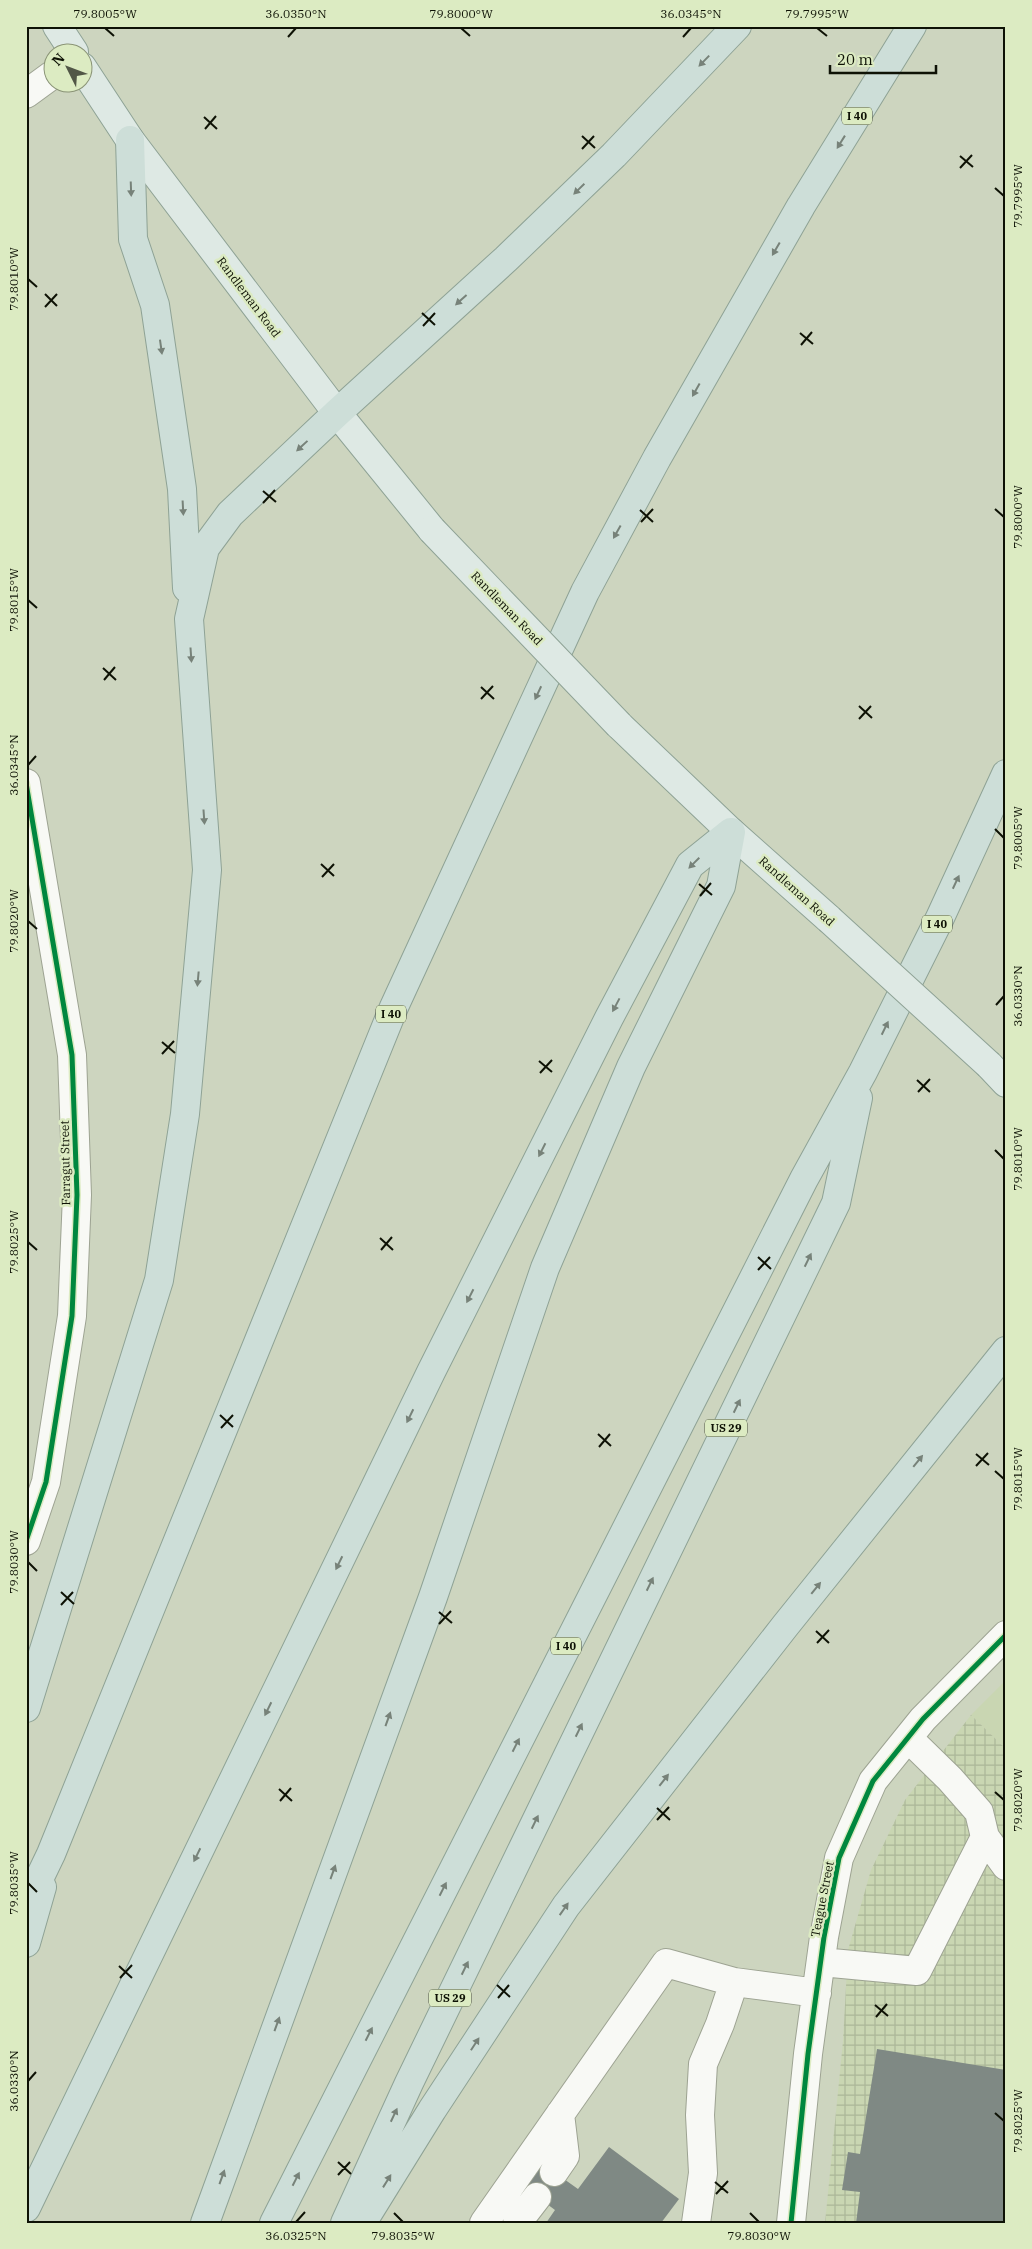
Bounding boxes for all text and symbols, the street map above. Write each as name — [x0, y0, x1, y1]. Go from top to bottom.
text: 79.8005°W — [73, 6, 137, 21]
text: 36.0350°N — [265, 6, 327, 21]
text: 79.8000°W — [429, 6, 493, 21]
text: 36.0345°N — [660, 6, 722, 21]
text: 79.7995°W — [785, 6, 849, 21]
north arrow — [42, 42, 92, 92]
scale bar — [830, 42, 936, 74]
text: N — [48, 49, 69, 69]
text: 20 m — [837, 50, 873, 69]
one-way arrow — [698, 55, 710, 67]
road number: I 40 — [842, 108, 872, 124]
one-way arrow — [836, 135, 845, 149]
text: 79.7995°W — [1010, 164, 1025, 228]
one-way arrow — [128, 181, 136, 197]
one-way arrow — [573, 183, 585, 195]
one-way arrow — [772, 242, 781, 255]
text: 79.8010°W — [6, 247, 21, 311]
street label: Randleman Road — [214, 254, 284, 340]
one-way arrow — [455, 294, 467, 306]
one-way arrow — [158, 339, 166, 355]
one-way arrow — [692, 382, 700, 397]
one-way arrow — [296, 440, 308, 452]
text: 79.8000°W — [1010, 485, 1025, 549]
one-way arrow — [179, 500, 187, 516]
one-way arrow — [613, 525, 622, 539]
text: 79.8015°W — [6, 568, 21, 632]
street label: Randleman Road — [468, 568, 546, 648]
one-way arrow — [188, 648, 196, 664]
one-way arrow — [534, 686, 542, 701]
text: 36.0345°N — [6, 734, 21, 796]
text: 79.8005°W — [1010, 806, 1025, 870]
one-way arrow — [200, 810, 208, 826]
street label: Randleman Road — [756, 853, 838, 929]
one-way arrow — [688, 857, 700, 869]
one-way arrow — [952, 875, 960, 889]
text: 79.8020°W — [6, 889, 21, 953]
road number: I 40 — [922, 916, 952, 932]
text: 36.0330°N — [1010, 965, 1025, 1027]
one-way arrow — [193, 972, 201, 988]
one-way arrow — [611, 999, 620, 1012]
road number: I 40 — [376, 1006, 406, 1022]
one-way arrow — [881, 1021, 889, 1036]
street label: Farragut Street — [57, 1120, 73, 1206]
text: 79.8010°W — [1010, 1127, 1025, 1191]
one-way arrow — [538, 1143, 546, 1158]
text: 79.8025°W — [6, 1210, 21, 1274]
one-way arrow — [804, 1253, 813, 1268]
one-way arrow — [465, 1288, 474, 1303]
one-way arrow — [733, 1399, 741, 1414]
one-way arrow — [406, 1409, 414, 1423]
road number: US 29 — [705, 1420, 747, 1436]
text: 79.8015°W — [1010, 1447, 1025, 1511]
one-way arrow — [912, 1455, 923, 1468]
text: 79.8030°W — [6, 1530, 21, 1594]
one-way arrow — [335, 1556, 343, 1570]
one-way arrow — [647, 1577, 655, 1591]
one-way arrow — [810, 1581, 821, 1594]
road number: I 40 — [551, 1638, 581, 1654]
one-way arrow — [264, 1702, 272, 1716]
one-way arrow — [384, 1711, 392, 1726]
one-way arrow — [576, 1723, 584, 1737]
one-way arrow — [512, 1737, 521, 1752]
text: 79.8020°W — [1010, 1768, 1025, 1832]
one-way arrow — [659, 1774, 670, 1787]
one-way arrow — [531, 1815, 539, 1829]
one-way arrow — [193, 1848, 201, 1862]
text: 79.8035°W — [6, 1851, 21, 1915]
street label: Teague Street — [807, 1860, 837, 1938]
one-way arrow — [330, 1864, 337, 1879]
one-way arrow — [439, 1882, 447, 1897]
one-way arrow — [559, 1902, 569, 1916]
one-way arrow — [461, 1961, 469, 1975]
road number: US 29 — [429, 1990, 471, 2006]
one-way arrow — [273, 2016, 281, 2031]
one-way arrow — [365, 2027, 373, 2042]
one-way arrow — [470, 2038, 480, 2051]
text: 36.0330°N — [6, 2050, 21, 2112]
text: 79.8025°W — [1010, 2089, 1025, 2153]
one-way arrow — [391, 2108, 399, 2122]
one-way arrow — [218, 2169, 226, 2184]
one-way arrow — [292, 2172, 300, 2186]
one-way arrow — [383, 2175, 392, 2188]
text: 36.0325°N — [265, 2228, 327, 2243]
text: 79.8035°W — [371, 2228, 435, 2243]
text: 79.8030°W — [727, 2228, 791, 2243]

